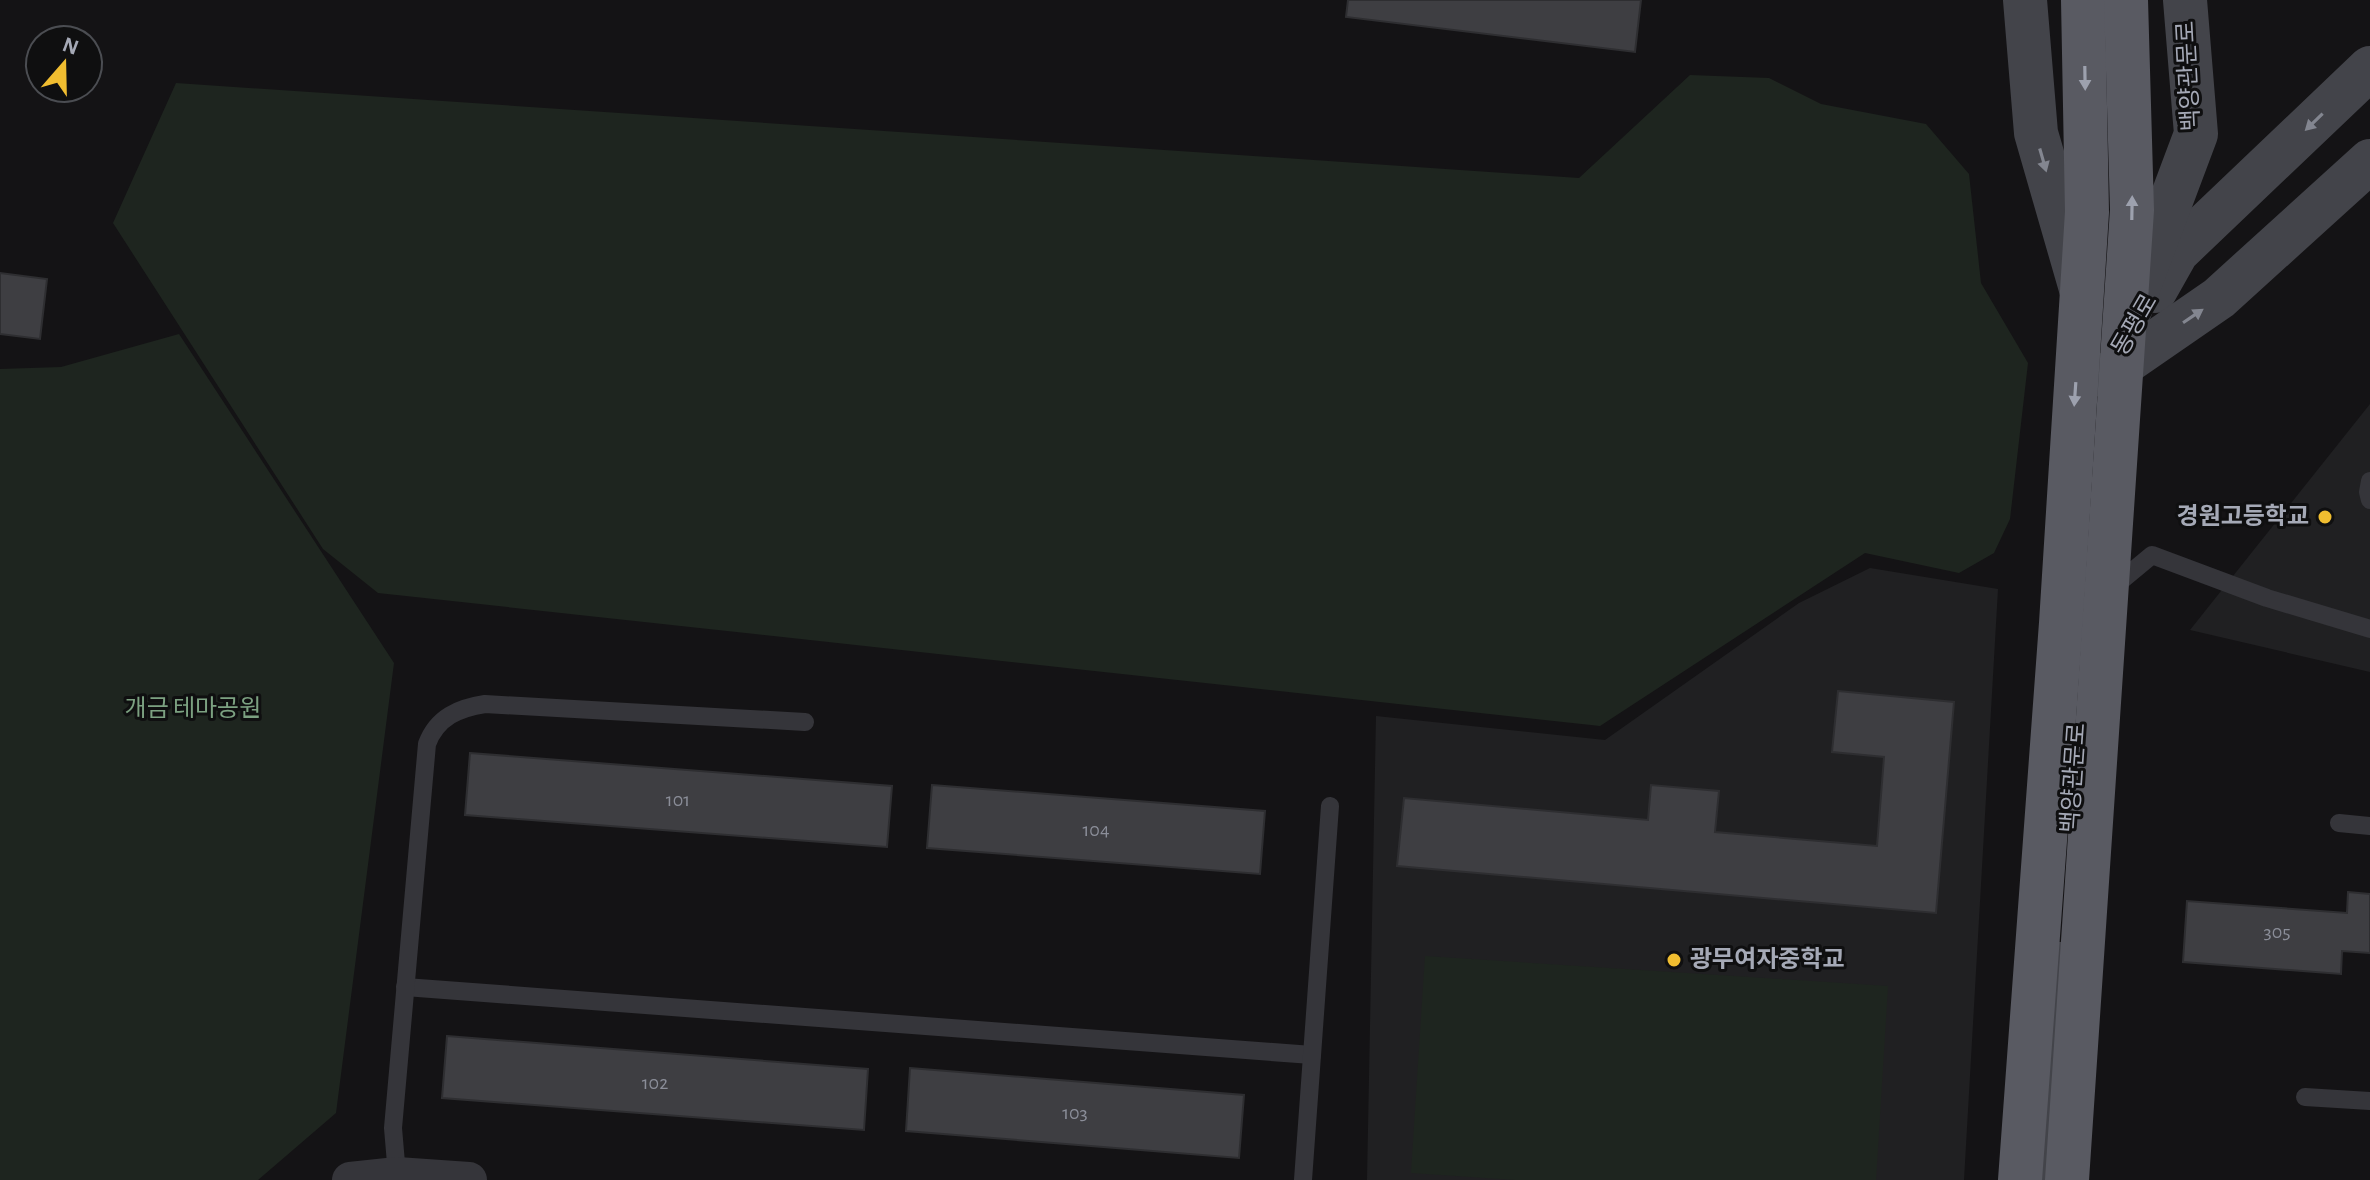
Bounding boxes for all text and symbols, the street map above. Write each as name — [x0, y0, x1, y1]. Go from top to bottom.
street label: 백양관문로 — [2173, 20, 2204, 132]
north arrow — [24, 24, 104, 104]
text: N — [60, 33, 81, 59]
one-way arrow — [2078, 66, 2091, 91]
one-way arrow — [2304, 112, 2323, 130]
one-way arrow — [2038, 148, 2050, 173]
one-way arrow — [2125, 195, 2138, 220]
street label: 동평로 — [2107, 290, 2162, 360]
one-way arrow — [2183, 309, 2204, 324]
one-way arrow — [2068, 382, 2081, 407]
place label: 경원고등학교 — [2177, 503, 2309, 529]
marker: 경원고등학교 — [2316, 508, 2334, 526]
park label: 개금 테마공원 — [125, 696, 261, 721]
street label: 백양관문로 — [2057, 722, 2090, 834]
house number: 101 — [666, 790, 690, 810]
house number: 104 — [1082, 820, 1110, 840]
house number: 305 — [2263, 922, 2291, 942]
place label: 광무여자중학교 — [1690, 946, 1845, 972]
marker: 광무여자중학교 — [1665, 951, 1683, 969]
house number: 102 — [642, 1073, 668, 1093]
house number: 103 — [1062, 1103, 1088, 1123]

